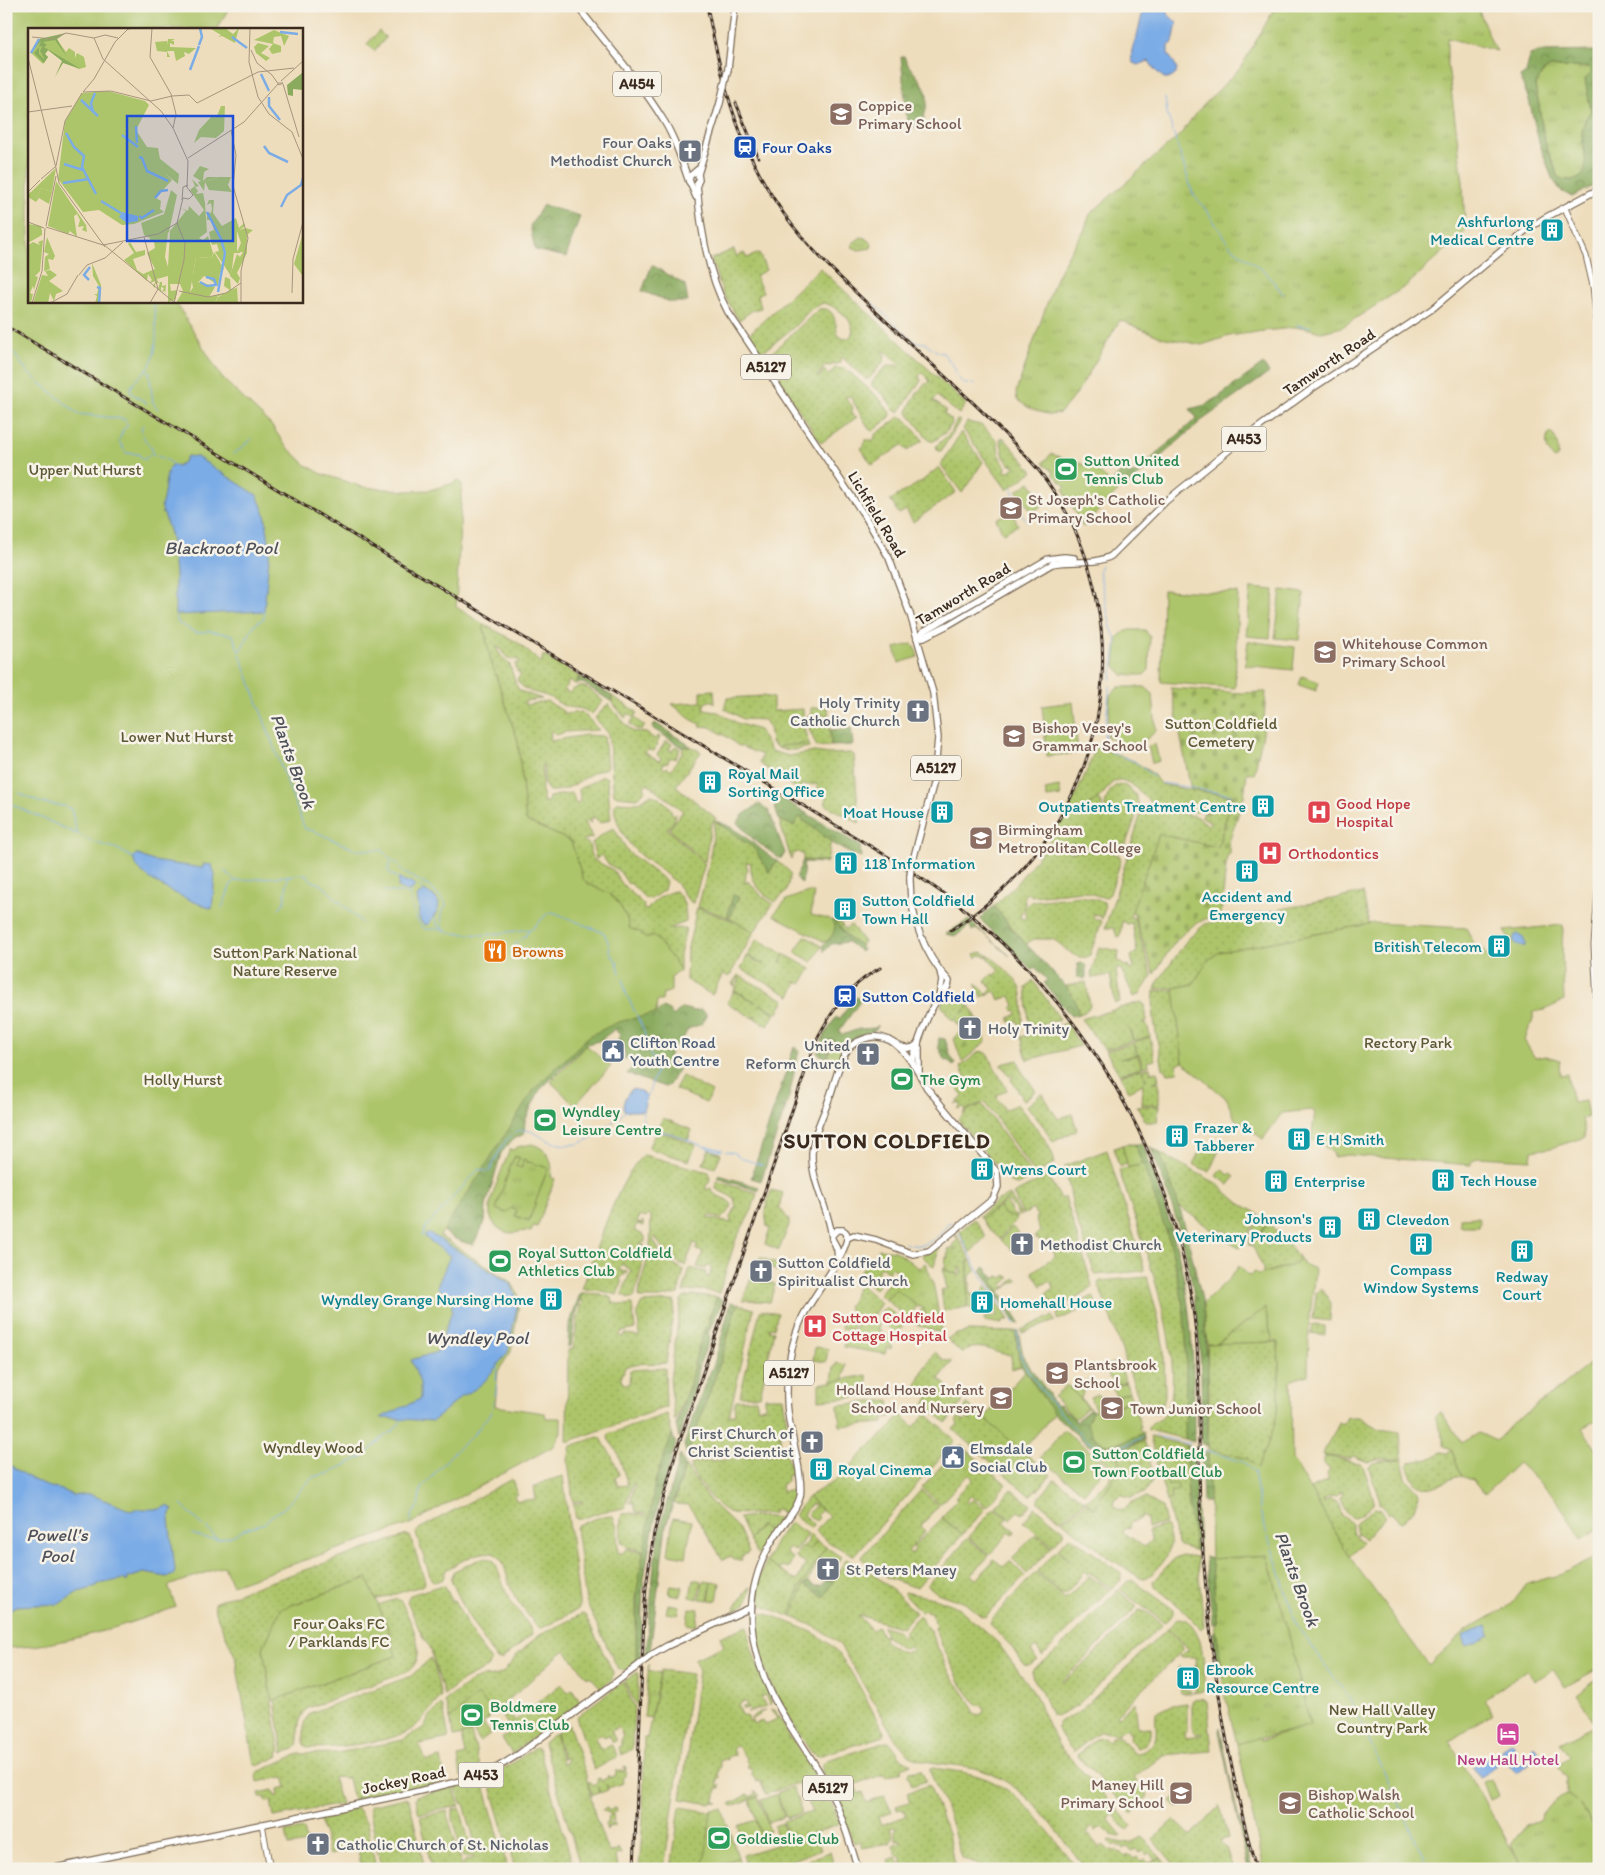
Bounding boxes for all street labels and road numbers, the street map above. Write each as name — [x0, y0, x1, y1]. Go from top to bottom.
road number: A454 — [613, 72, 661, 96]
street label: Tamworth Road — [1279, 324, 1379, 400]
road number: A5127 — [741, 354, 791, 380]
road number: A453 — [1222, 426, 1266, 452]
street label: Lichfield Road — [844, 467, 910, 561]
street label: Tamworth Road — [912, 558, 1014, 630]
road number: A5127 — [911, 756, 961, 780]
road number: A5127 — [764, 1360, 814, 1386]
street label: Jockey Road — [360, 1762, 448, 1798]
road number: A453 — [458, 1762, 504, 1788]
road number: A5127 — [803, 1776, 853, 1800]

